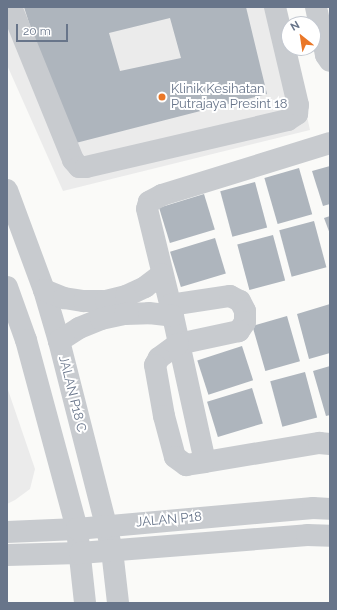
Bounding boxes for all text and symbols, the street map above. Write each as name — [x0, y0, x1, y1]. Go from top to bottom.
scale bar — [18, 16, 70, 42]
north arrow — [281, 16, 321, 56]
text: N — [288, 18, 302, 34]
text: 20 m — [23, 24, 51, 38]
place label: Klinik Kesihatan Putrajaya Presint 18 — [171, 82, 287, 113]
marker: Klinik Kesihatan Putrajaya Presint 18 — [156, 91, 168, 103]
street label: JALAN P18 C — [55, 354, 89, 434]
street label: JALAN P18 — [135, 509, 203, 531]

